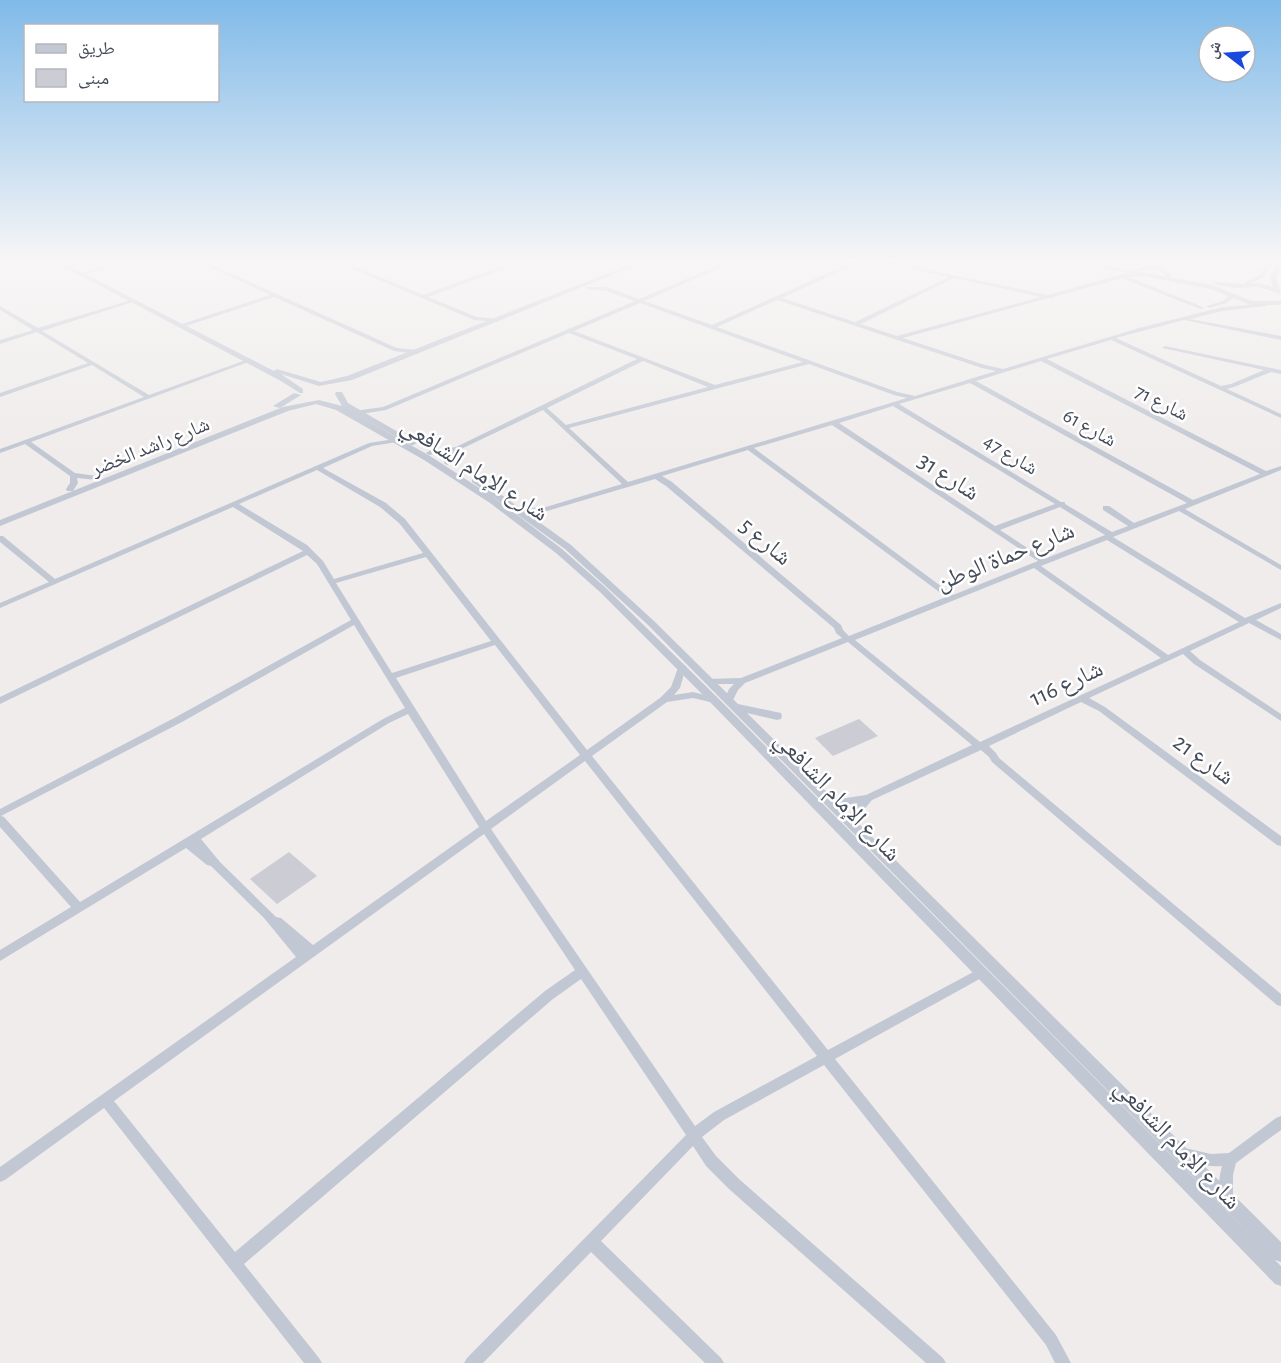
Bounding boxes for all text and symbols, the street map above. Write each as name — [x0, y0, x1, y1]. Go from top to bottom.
legend — [24, 24, 219, 102]
north arrow — [1197, 24, 1257, 84]
text: ش — [1203, 39, 1225, 61]
text: طريق — [78, 40, 115, 59]
text: مبنى — [78, 70, 109, 89]
street label: شارع 71 — [1131, 381, 1191, 426]
street label: شارع 61 — [1059, 405, 1120, 452]
street label: شارع راشد الخضر — [87, 414, 213, 482]
street label: شارع الإمام الشافعي — [393, 414, 552, 531]
street label: شارع 47 — [979, 431, 1041, 480]
street label: شارع 31 — [912, 448, 983, 507]
street label: شارع 5 — [734, 513, 796, 572]
street label: شارع حماة الوطن — [933, 518, 1079, 597]
street label: شارع 116 — [1026, 657, 1107, 713]
street label: شارع الإمام الشافعي — [765, 727, 905, 870]
street label: شارع 21 — [1167, 730, 1238, 791]
street label: شارع الإمام الشافعي — [1105, 1075, 1245, 1218]

